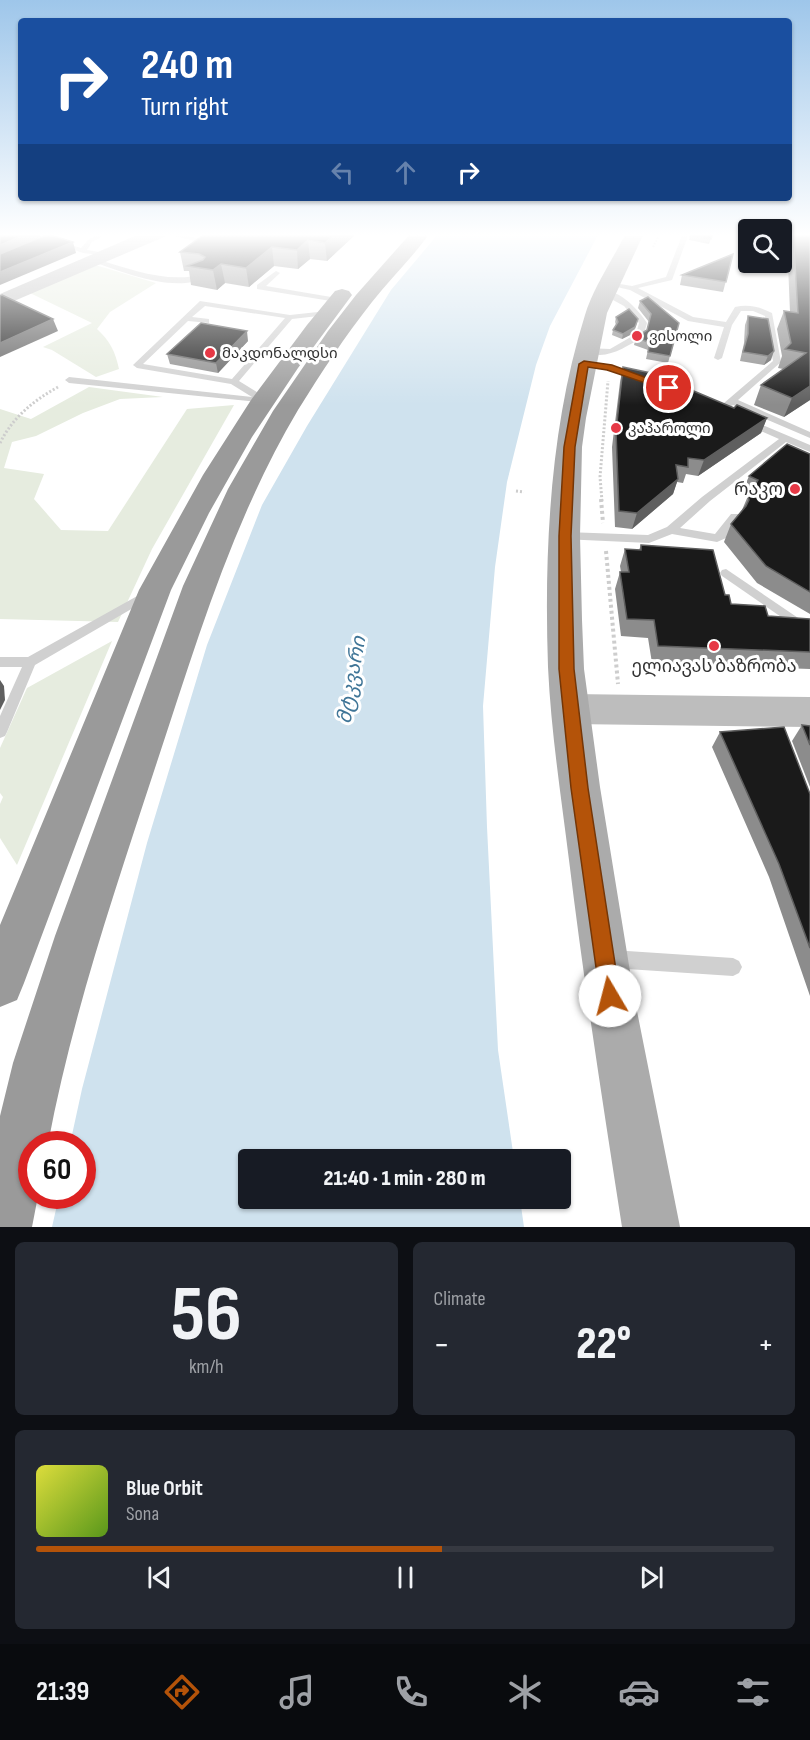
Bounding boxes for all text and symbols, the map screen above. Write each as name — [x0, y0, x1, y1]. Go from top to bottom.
text: 240 m — [141, 40, 233, 91]
icon: right — [42, 42, 120, 120]
text: Turn right — [141, 91, 228, 123]
icon: left — [326, 156, 359, 189]
icon: ahead — [389, 156, 422, 189]
icon: right — [452, 156, 485, 189]
map controls — [738, 219, 792, 273]
button: search — [738, 219, 792, 273]
place label: ვისოლი — [649, 327, 712, 346]
marker: ვისოლი — [630, 329, 644, 343]
place label: მაკდონალდსი — [222, 344, 338, 363]
marker: მაკდონალდსი — [203, 346, 217, 360]
pin — [643, 362, 694, 413]
icon: arrive — [652, 371, 685, 404]
place label: კაპაროლი — [628, 419, 711, 438]
marker: კაპაროლი — [609, 421, 623, 435]
place label: რაკო — [734, 479, 783, 500]
marker: რაკო — [788, 482, 802, 496]
water label: მტკვარი — [332, 633, 372, 726]
marker: ელიავას ბაზრობა — [707, 639, 721, 653]
place label: ელიავას ბაზრობა — [631, 656, 797, 677]
position arrow — [578, 964, 642, 1028]
speed limit sign: 60 — [18, 1131, 96, 1209]
text: 21:40 · 1 min · 280 m — [324, 1165, 485, 1192]
text: 56 — [171, 1269, 242, 1362]
text: Climate — [434, 1287, 486, 1311]
text: 22° — [576, 1317, 631, 1372]
text: − — [434, 1325, 450, 1365]
text: + — [758, 1325, 774, 1365]
text: km/h — [189, 1355, 224, 1379]
text: Blue Orbit — [126, 1475, 203, 1502]
text: Sona — [126, 1502, 159, 1526]
icon: previous — [143, 1561, 176, 1594]
icon: pause — [389, 1561, 422, 1594]
icon: next — [635, 1561, 668, 1594]
icon: directions — [161, 1671, 203, 1713]
icon: music — [276, 1671, 318, 1713]
icon: phone — [390, 1671, 432, 1713]
icon: climate — [504, 1671, 546, 1713]
icon: car — [618, 1671, 660, 1713]
icon: filters — [732, 1671, 774, 1713]
text: 21:39 — [36, 1676, 89, 1708]

